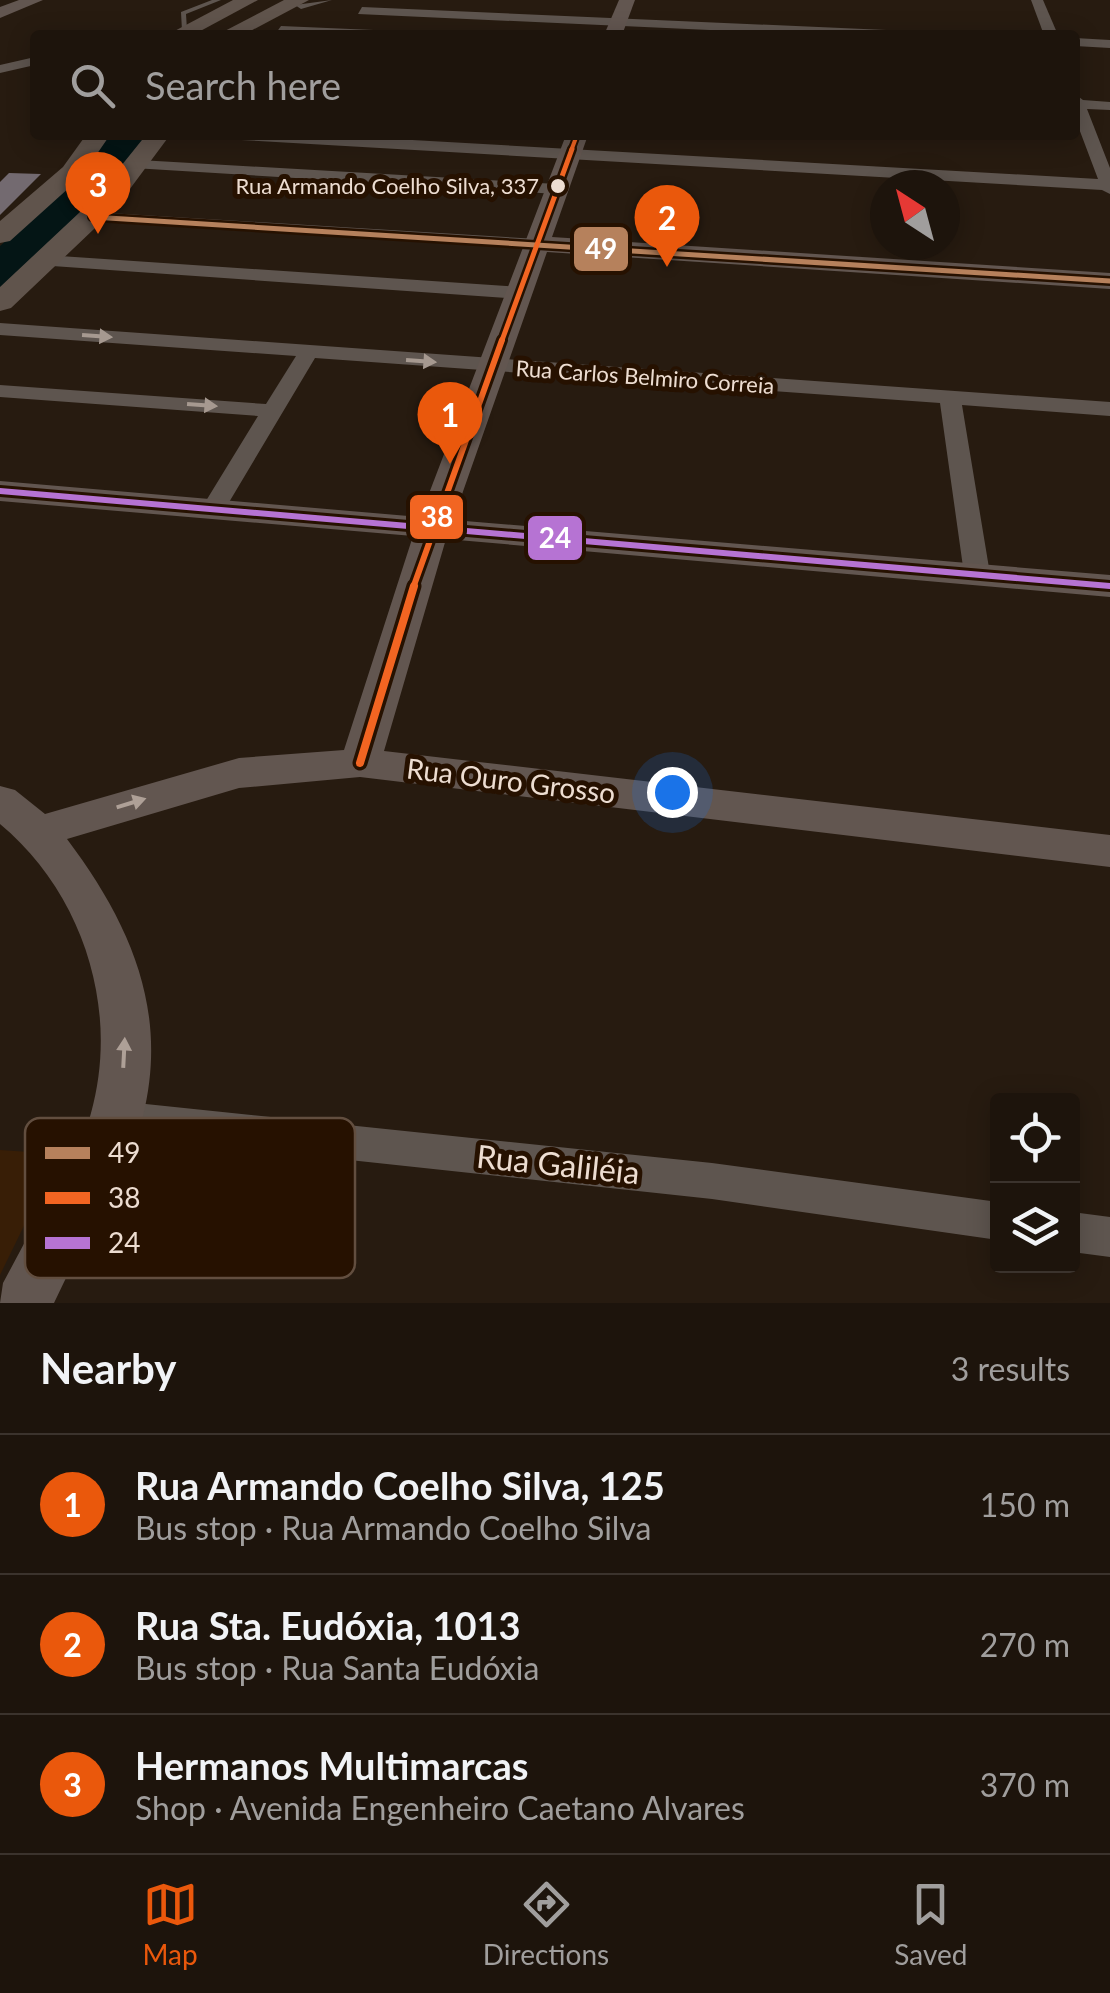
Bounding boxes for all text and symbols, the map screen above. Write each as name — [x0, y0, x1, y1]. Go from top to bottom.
search box — [30, 30, 1080, 140]
icon: search — [65, 58, 120, 113]
text: Search here — [145, 62, 341, 108]
pin: 3 — [66, 152, 130, 234]
north arrow — [870, 170, 960, 260]
place label: Rua Armando Coelho Silva, 337 — [236, 172, 539, 199]
marker: Rua Armando Coelho Silva, 337 — [548, 176, 568, 196]
pin: 2 — [634, 184, 700, 267]
line badge: 49 — [572, 225, 630, 273]
text: 49 — [585, 231, 617, 265]
one-way arrow — [82, 329, 114, 345]
one-way arrow — [406, 353, 438, 369]
street label: Rua Carlos Belmiro Correia — [515, 354, 775, 399]
pin: 1 — [418, 382, 482, 464]
one-way arrow — [187, 398, 218, 414]
line badge: 38 — [408, 493, 465, 541]
text: 38 — [421, 499, 453, 533]
line badge: 24 — [526, 514, 584, 562]
text: 24 — [539, 520, 571, 554]
street label: Rua Ouro Grosso — [405, 750, 617, 810]
your location — [647, 767, 698, 818]
one-way arrow — [116, 795, 147, 810]
one-way arrow — [116, 1037, 132, 1069]
map controls — [990, 1093, 1080, 1273]
button: locate — [990, 1093, 1080, 1183]
legend — [25, 1118, 355, 1278]
text: 49 — [108, 1135, 140, 1169]
street label: Rua Galiléia — [475, 1136, 642, 1191]
text: 38 — [108, 1180, 140, 1214]
button: layers — [990, 1183, 1080, 1273]
text: 24 — [108, 1225, 140, 1259]
text: Nearby — [40, 1343, 177, 1393]
text: 3 results — [951, 1349, 1070, 1388]
text: Rua Armando Coelho Silva, 125 — [135, 1462, 665, 1508]
text: 1 — [63, 1485, 82, 1524]
text: 150 m — [980, 1485, 1070, 1524]
text: Bus stop · Rua Armando Coelho Silva — [135, 1508, 651, 1547]
text: Rua Sta. Eudóxia, 1013 — [135, 1602, 521, 1648]
text: 2 — [63, 1625, 82, 1664]
text: 270 m — [980, 1625, 1070, 1664]
text: Bus stop · Rua Santa Eudóxia — [135, 1648, 539, 1687]
text: Hermanos Multimarcas — [135, 1742, 528, 1788]
text: 3 — [63, 1765, 82, 1804]
text: 370 m — [980, 1765, 1070, 1804]
text: Shop · Avenida Engenheiro Caetano Alvares — [135, 1788, 745, 1827]
tab: Map — [143, 1877, 198, 1971]
tab: Directions — [483, 1877, 609, 1971]
tab: Saved — [894, 1877, 967, 1971]

